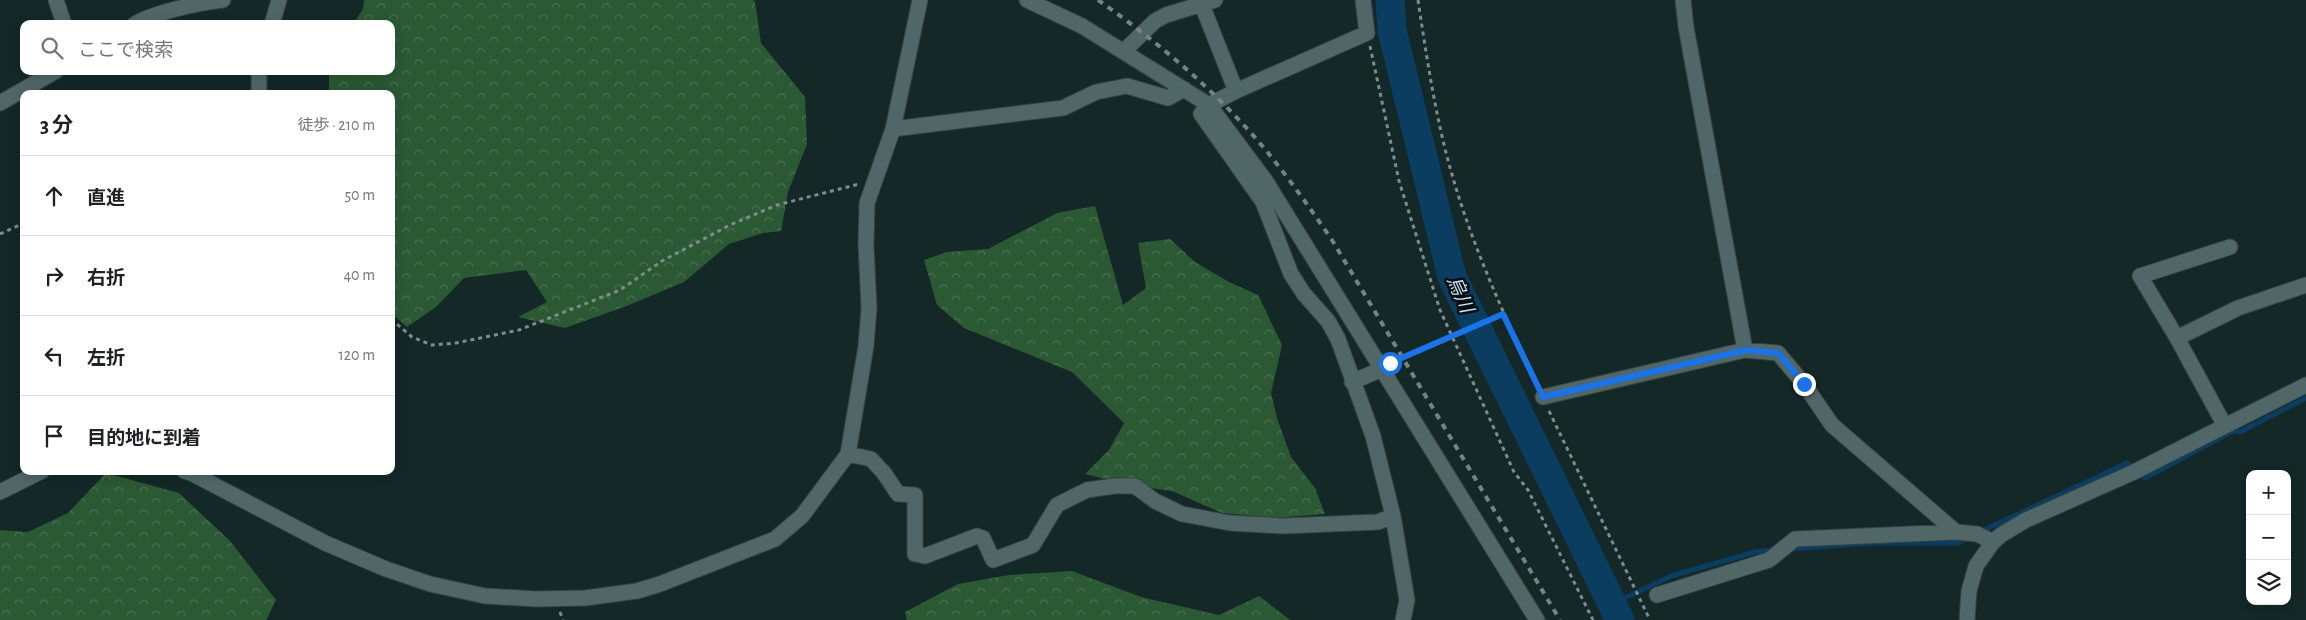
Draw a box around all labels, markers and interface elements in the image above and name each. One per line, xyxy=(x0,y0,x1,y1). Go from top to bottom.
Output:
search box xyxy=(20,20,395,75)
icon: search xyxy=(38,34,66,62)
text: ここで検索 xyxy=(78,41,173,60)
text: 3 分 xyxy=(40,115,73,136)
text: 徒歩 · 210 m xyxy=(297,117,375,133)
icon: ahead xyxy=(40,182,68,210)
text: 50 m xyxy=(344,187,375,203)
text: 直進 xyxy=(87,189,125,208)
icon: right xyxy=(40,262,68,290)
text: 40 m xyxy=(343,267,375,283)
text: 右折 xyxy=(87,269,125,288)
water label: 烏川 xyxy=(1443,273,1479,318)
icon: left xyxy=(40,342,68,370)
text: 120 m xyxy=(338,347,375,363)
text: 左折 xyxy=(87,349,125,368)
route start xyxy=(1379,352,1402,375)
route end xyxy=(1793,373,1816,396)
icon: arrive xyxy=(40,422,68,450)
text: 目的地に到着 xyxy=(87,429,201,448)
map controls xyxy=(2246,470,2291,605)
button: + xyxy=(2246,470,2291,515)
button: − xyxy=(2246,515,2291,560)
button: layers xyxy=(2246,560,2291,605)

